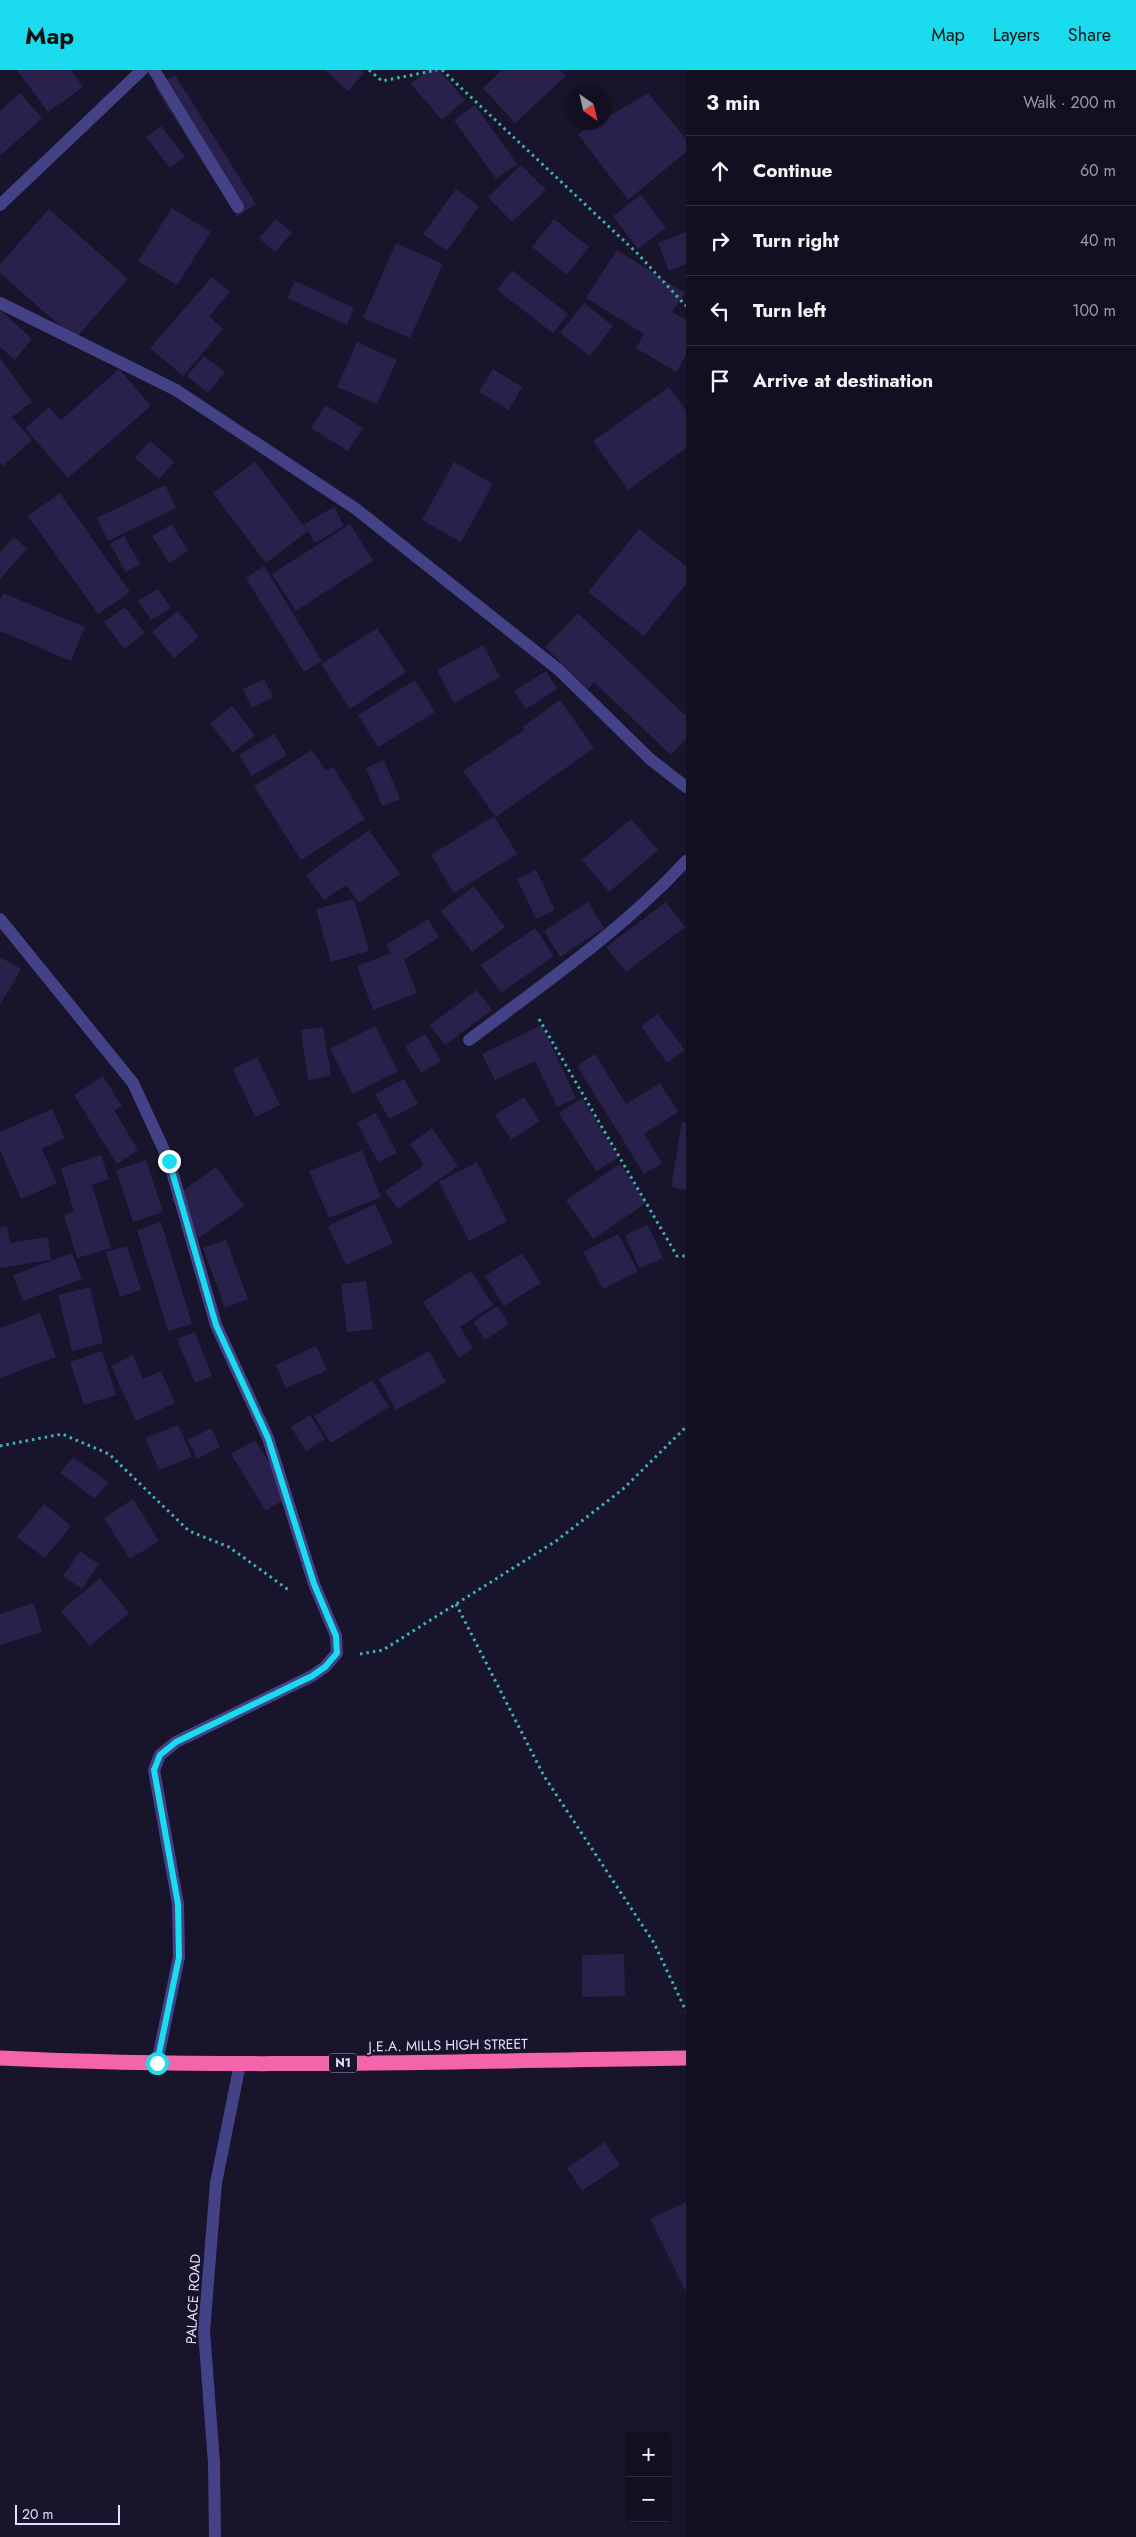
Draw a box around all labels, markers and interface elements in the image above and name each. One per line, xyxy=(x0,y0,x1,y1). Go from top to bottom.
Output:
text: Map xyxy=(25,18,74,53)
text: Map xyxy=(931,22,965,48)
text: Layers xyxy=(993,22,1040,48)
text: Share xyxy=(1068,22,1111,48)
north arrow xyxy=(566,85,611,130)
text: 3 min xyxy=(706,88,760,118)
text: Walk · 200 m xyxy=(1023,91,1116,114)
icon: ahead xyxy=(706,157,734,185)
text: Continue xyxy=(753,157,832,184)
text: 60 m xyxy=(1080,159,1116,182)
icon: right xyxy=(706,227,734,255)
text: Turn right xyxy=(753,227,839,254)
text: 40 m xyxy=(1080,229,1116,252)
icon: left xyxy=(706,297,734,325)
text: Turn left xyxy=(753,297,826,324)
text: 100 m xyxy=(1072,299,1116,322)
icon: arrive xyxy=(706,367,734,395)
text: Arrive at destination xyxy=(753,367,933,394)
route end xyxy=(158,1150,181,1173)
street label: J.E.A. MILLS HIGH STREET xyxy=(366,2034,528,2056)
route start xyxy=(146,2052,169,2075)
road number: N1 xyxy=(329,2054,357,2072)
street label: PALACE ROAD xyxy=(181,2253,205,2345)
map controls xyxy=(626,2432,671,2522)
button: + xyxy=(626,2432,671,2477)
button: − xyxy=(626,2477,671,2522)
scale bar xyxy=(15,2502,120,2525)
text: 20 m xyxy=(22,2504,54,2524)

